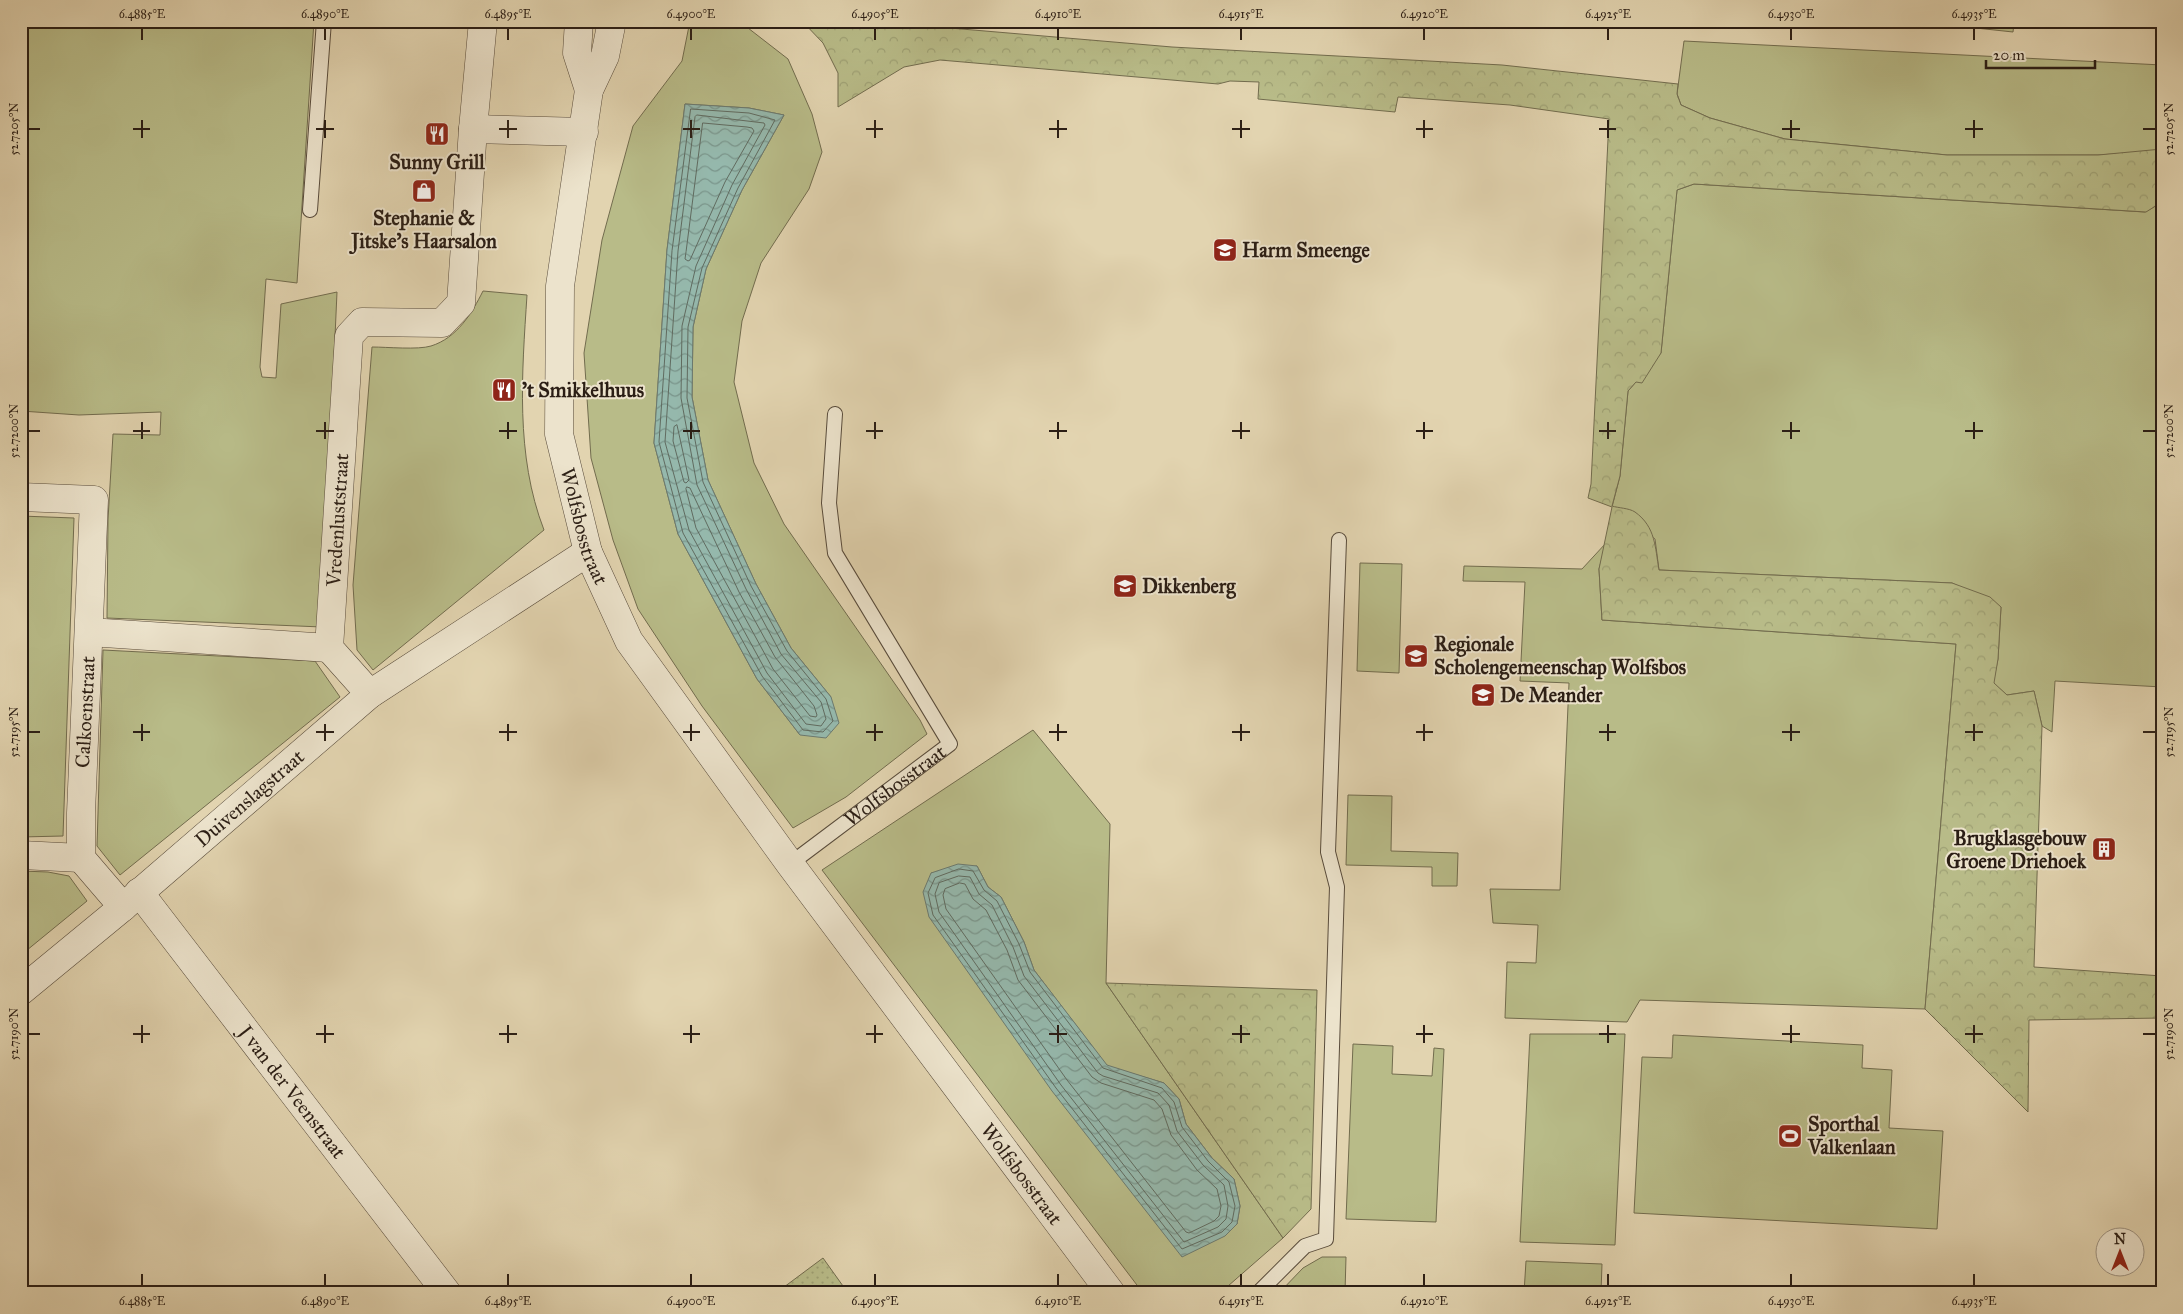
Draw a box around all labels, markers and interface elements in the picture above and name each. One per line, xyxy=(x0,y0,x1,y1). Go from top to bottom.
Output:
text: 6.4885°E xyxy=(119,7,166,21)
text: 6.4890°E xyxy=(301,7,349,21)
text: 6.4895°E xyxy=(485,7,532,21)
text: 6.4900°E xyxy=(667,7,716,21)
text: 6.4905°E xyxy=(851,7,899,21)
text: 6.4910°E xyxy=(1035,7,1082,21)
text: 6.4915°E xyxy=(1219,7,1264,21)
text: 6.4920°E xyxy=(1400,7,1448,21)
text: 6.4925°E xyxy=(1585,7,1632,21)
text: 6.4930°E xyxy=(1768,7,1815,21)
text: 6.4935°E xyxy=(1951,7,1997,21)
scale bar xyxy=(1986,38,2094,70)
text: 20 m xyxy=(1993,46,2025,64)
text: 52.7205°N xyxy=(7,103,21,155)
text: 52.7205°N xyxy=(2162,103,2176,155)
restaurant icon: Sunny Grill xyxy=(424,121,450,147)
place label: Sunny Grill xyxy=(389,150,485,175)
shop icon: Stephanie & Jitske's Haarsalon xyxy=(411,178,437,204)
place label: Stephanie & Jitske's Haarsalon xyxy=(348,206,497,255)
school or university icon: Harm Smeenge xyxy=(1212,237,1238,263)
place label: Harm Smeenge xyxy=(1242,238,1370,263)
restaurant icon: 't Smikkelhuus xyxy=(491,377,517,403)
place label: 't Smikkelhuus xyxy=(522,378,645,402)
text: 52.7200°N xyxy=(7,404,21,458)
text: 52.7200°N xyxy=(2162,404,2176,458)
street label: Vredenluststraat xyxy=(321,452,353,588)
street label: Wolfsbosstraat xyxy=(556,465,613,588)
school or university icon: Dikkenberg xyxy=(1112,573,1138,599)
place label: Dikkenberg xyxy=(1142,574,1236,599)
place label: Regionale Scholengemeenschap Wolfsbos xyxy=(1434,632,1687,680)
school or university icon: Regionale Scholengemeenschap Wolfsbos xyxy=(1403,643,1429,669)
street label: Calkoenstraat xyxy=(70,656,100,768)
school or university icon: De Meander xyxy=(1470,682,1496,708)
place label: De Meander xyxy=(1500,683,1603,707)
text: 52.7195°N xyxy=(7,706,21,758)
text: 52.7195°N xyxy=(2162,706,2176,758)
street label: Wolfsbosstraat xyxy=(839,740,950,831)
street label: Duivenslagstraat xyxy=(190,744,309,852)
place label: Brugklasgebouw Groene Driehoek xyxy=(1946,826,2087,873)
building icon: Brugklasgebouw Groene Driehoek xyxy=(2091,836,2117,862)
text: 52.7190°N xyxy=(7,1008,21,1060)
text: 52.7190°N xyxy=(2162,1008,2176,1060)
street label: J van der Veenstraat xyxy=(232,1019,351,1163)
place label: Sporthal Valkenlaan xyxy=(1807,1112,1896,1159)
street label: Wolfsbosstraat xyxy=(976,1118,1068,1229)
sports icon: Sporthal Valkenlaan xyxy=(1777,1123,1803,1149)
north arrow xyxy=(2096,1226,2146,1276)
text: N xyxy=(2114,1231,2126,1248)
text: 6.4885°E xyxy=(119,1294,166,1308)
text: 6.4890°E xyxy=(301,1294,349,1308)
text: 6.4895°E xyxy=(485,1294,532,1308)
text: 6.4900°E xyxy=(667,1294,716,1308)
text: 6.4905°E xyxy=(851,1294,899,1308)
text: 6.4910°E xyxy=(1035,1294,1082,1308)
text: 6.4915°E xyxy=(1219,1294,1264,1308)
text: 6.4920°E xyxy=(1400,1294,1448,1308)
text: 6.4925°E xyxy=(1585,1294,1632,1308)
text: 6.4930°E xyxy=(1768,1294,1815,1308)
text: 6.4935°E xyxy=(1951,1294,1997,1308)

